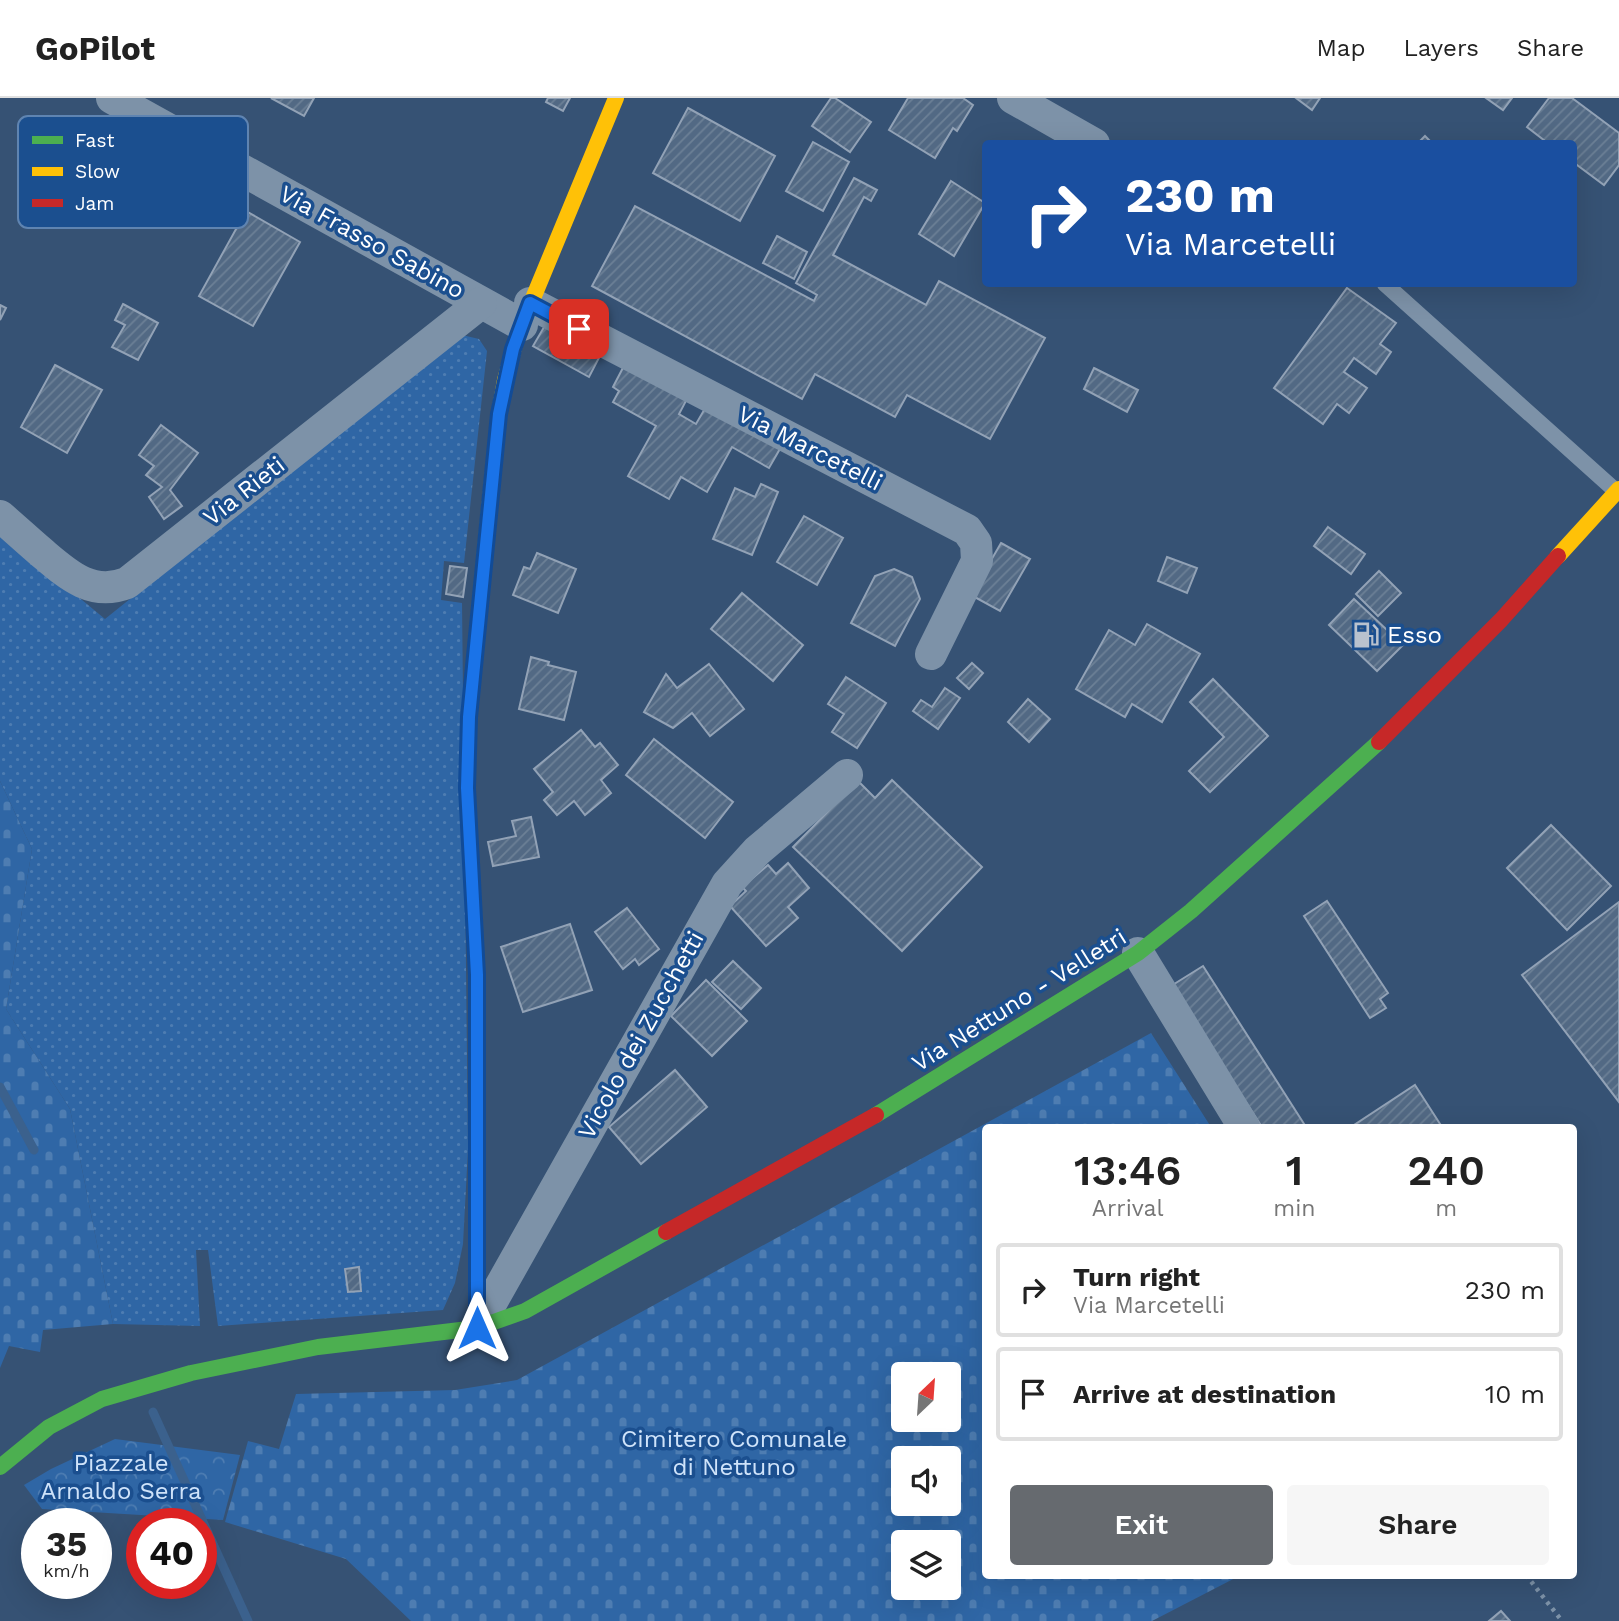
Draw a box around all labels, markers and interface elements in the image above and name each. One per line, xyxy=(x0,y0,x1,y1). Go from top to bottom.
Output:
text: GoPilot xyxy=(35,29,155,68)
text: Map xyxy=(1317,34,1365,62)
text: Layers xyxy=(1403,34,1479,62)
text: Share xyxy=(1517,34,1584,62)
legend xyxy=(18,116,248,228)
text: Fast xyxy=(75,129,114,152)
text: Slow xyxy=(75,160,120,183)
text: 230 m xyxy=(1125,166,1275,224)
icon: right xyxy=(1010,168,1101,259)
street label: Via Frasso Sabino xyxy=(275,180,469,304)
text: Jam xyxy=(75,192,114,215)
text: Via Marcetelli xyxy=(1125,225,1336,263)
pin xyxy=(549,299,609,359)
icon: arrive xyxy=(560,310,598,348)
street label: Via Marcetelli xyxy=(733,400,887,496)
street label: Via Rieti xyxy=(198,451,290,531)
fuel station icon: Esso xyxy=(1351,620,1381,650)
place label: Esso xyxy=(1387,621,1442,649)
street label: Via Nettuno - Velletri xyxy=(907,923,1131,1077)
street label: Vicolo dei Zucchetti xyxy=(572,926,710,1144)
text: 13:46 xyxy=(1074,1146,1181,1195)
text: 1 xyxy=(1286,1146,1303,1195)
text: 240 xyxy=(1408,1146,1485,1195)
text: Arrival xyxy=(1092,1195,1164,1222)
text: min xyxy=(1273,1195,1316,1222)
text: m xyxy=(1435,1195,1457,1222)
text: Turn right xyxy=(1073,1262,1200,1292)
icon: right xyxy=(1014,1271,1052,1309)
text: 230 m xyxy=(1465,1275,1545,1305)
position arrow xyxy=(440,1291,514,1365)
text: Via Marcetelli xyxy=(1073,1292,1225,1319)
north arrow xyxy=(891,1362,961,1432)
map controls xyxy=(891,1362,961,1600)
icon: arrive xyxy=(1014,1375,1052,1413)
text: Arrive at destination xyxy=(1073,1379,1336,1409)
text: 10 m xyxy=(1485,1379,1545,1409)
park label: Cimitero Comunale di Nettuno xyxy=(621,1425,847,1481)
button: sound xyxy=(891,1446,961,1516)
park label: Piazzale Arnaldo Serra xyxy=(40,1449,202,1505)
button: Exit xyxy=(1010,1485,1273,1565)
button: Share xyxy=(1287,1485,1549,1565)
speed limit sign: 40 xyxy=(126,1508,217,1599)
text: 35 xyxy=(46,1523,87,1565)
button: layers xyxy=(891,1530,961,1600)
text: km/h xyxy=(43,1560,90,1581)

